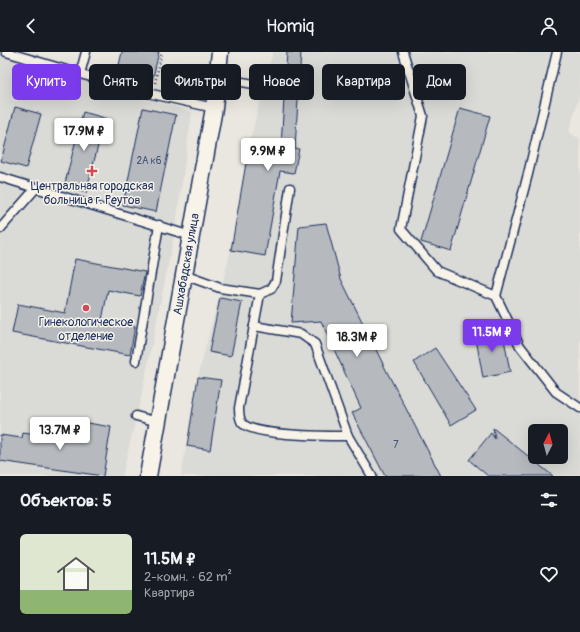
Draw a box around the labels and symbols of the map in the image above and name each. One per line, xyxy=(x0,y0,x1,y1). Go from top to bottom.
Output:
pin: 17.9M ₽ xyxy=(47,118,121,152)
pin: 9.9M ₽ xyxy=(235,138,301,172)
house number: 2А к6 xyxy=(136,155,162,167)
marker: Центральная городская больница г. Реутов xyxy=(86,165,98,177)
place label: Центральная городская больница г. Реутов xyxy=(31,179,154,208)
street label: Ашхабадская улица xyxy=(170,212,203,316)
marker: Гинекологическое отделение xyxy=(81,303,91,313)
place label: Гинекологическое отделение xyxy=(39,315,133,344)
pin: 11.5M ₽ xyxy=(455,319,529,353)
pin: 18.3M ₽ xyxy=(320,324,394,358)
pin: 13.7M ₽ xyxy=(23,417,97,451)
north arrow xyxy=(528,424,568,464)
house number: 7 xyxy=(393,439,399,451)

